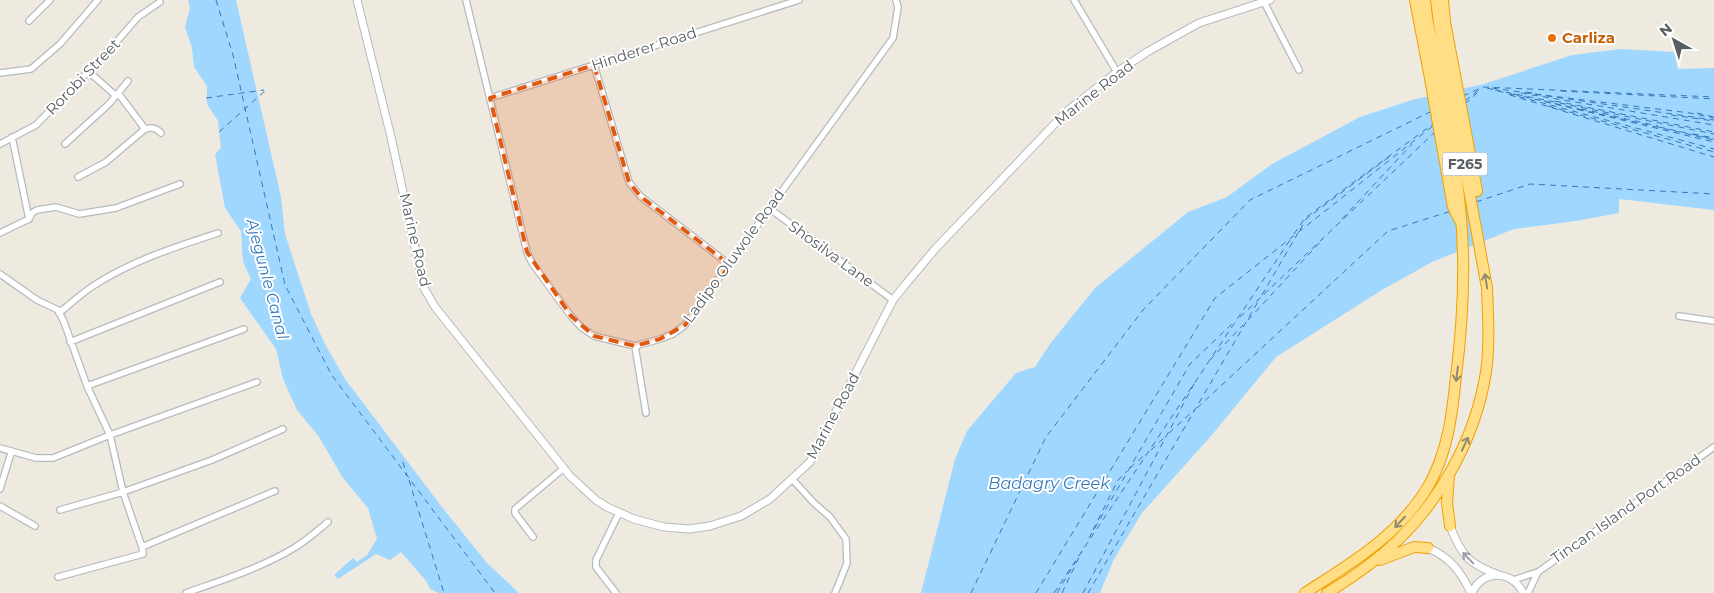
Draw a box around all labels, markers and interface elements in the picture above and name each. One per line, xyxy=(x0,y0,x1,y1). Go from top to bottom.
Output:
north arrow xyxy=(1649,15,1699,65)
text: N xyxy=(1656,19,1676,40)
street label: Hinderer Road xyxy=(589,23,699,75)
place label: Carliza xyxy=(1562,28,1615,47)
marker: Carliza xyxy=(1546,32,1558,44)
street label: Rorobi Street xyxy=(41,34,124,119)
street label: Marine Road xyxy=(1050,56,1137,129)
road number: F265 xyxy=(1442,152,1488,175)
street label: Ladipo Oluwole Road xyxy=(679,185,789,326)
street label: Marine Road xyxy=(395,191,435,289)
water label: Ajegunle Canal xyxy=(242,216,293,342)
street label: Shosilva Lane xyxy=(785,216,878,291)
one-way arrow xyxy=(1481,273,1491,289)
one-way arrow xyxy=(1452,365,1462,381)
street label: Marine Road xyxy=(802,369,863,462)
one-way arrow xyxy=(1460,437,1470,452)
street label: Tincan Island Port Road xyxy=(1547,450,1704,568)
water label: Badagry Creek xyxy=(988,474,1111,493)
one-way arrow xyxy=(1394,515,1406,528)
one-way arrow xyxy=(1462,551,1474,564)

